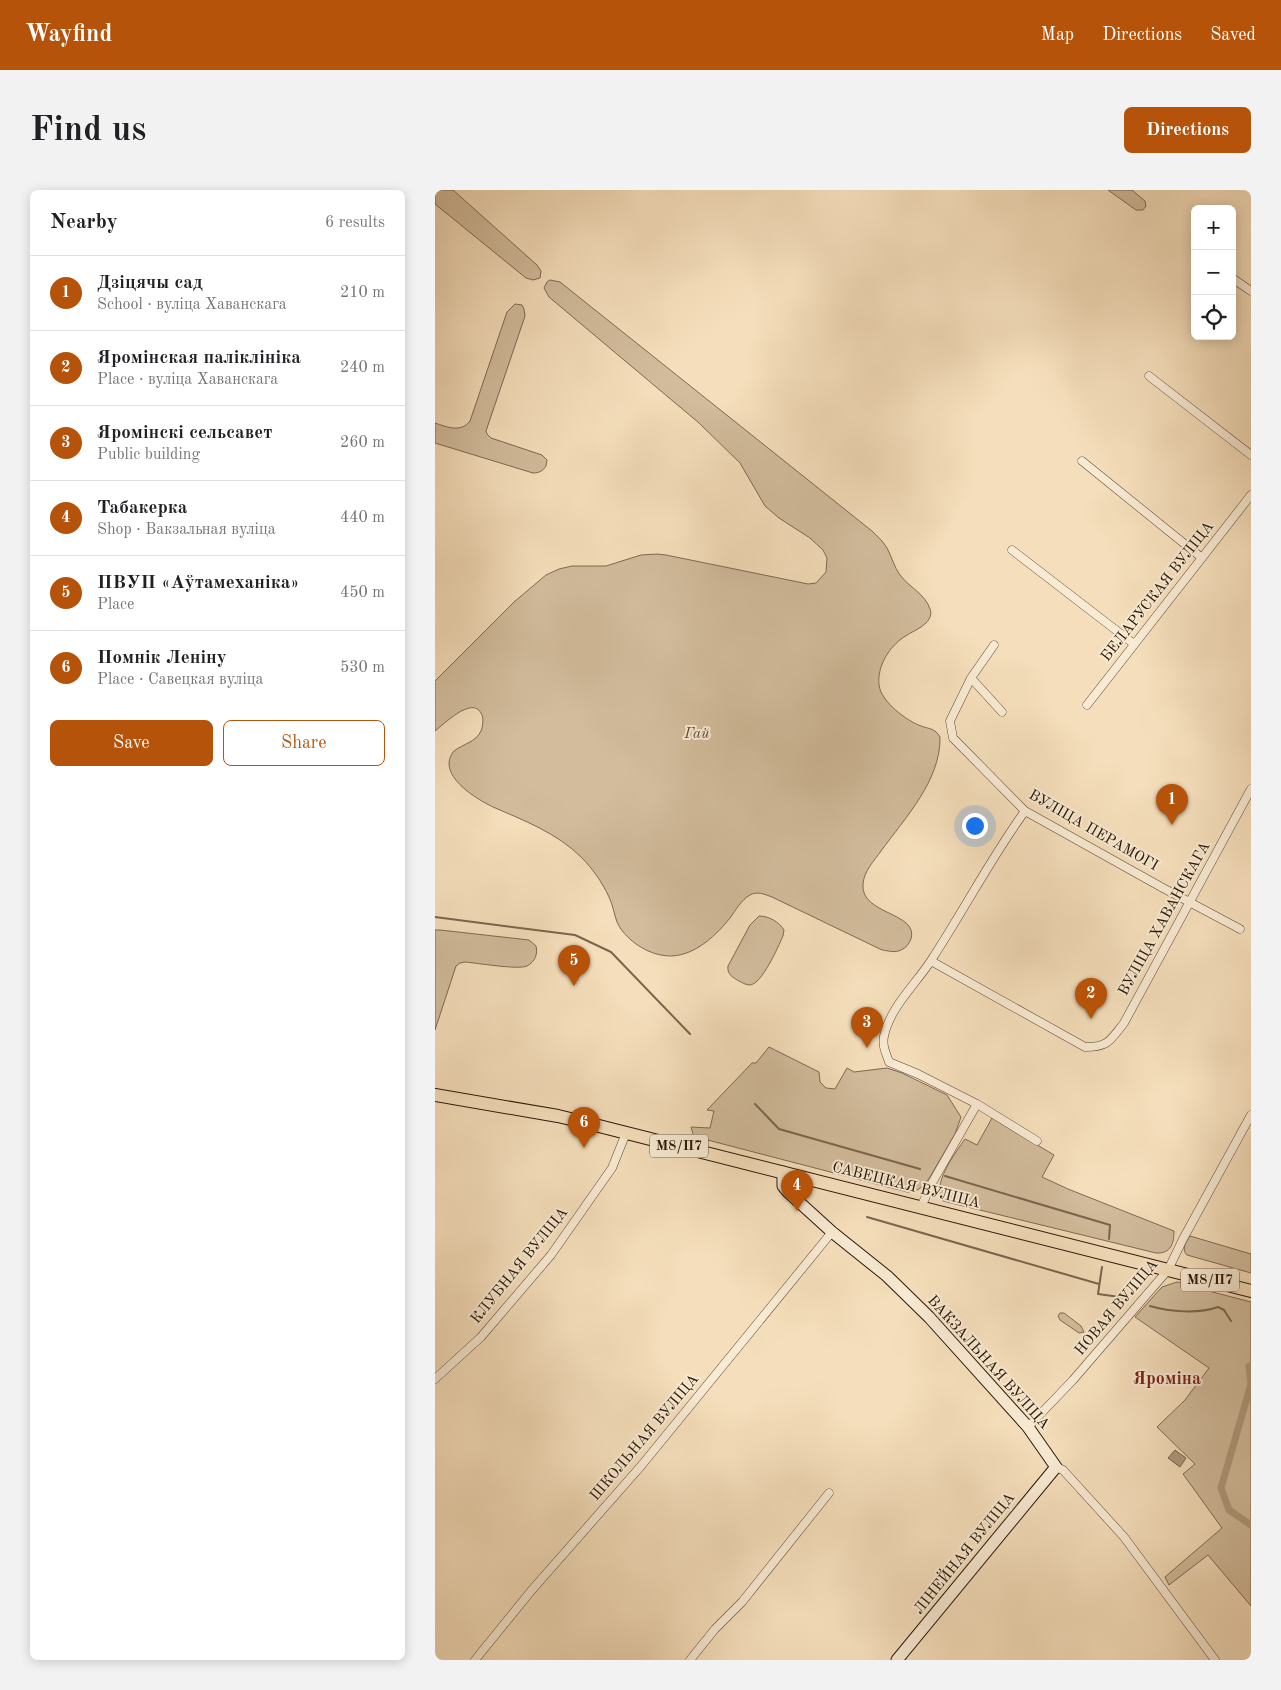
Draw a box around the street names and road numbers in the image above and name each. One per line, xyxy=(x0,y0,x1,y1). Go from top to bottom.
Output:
street label: БЕЛАРУСКАЯ ВУЛІЦА xyxy=(1099,519,1217,665)
street label: ВУЛІЦА ПЕРАМОГІ xyxy=(1026,788,1160,874)
street label: ВУЛІЦА ХАВАНСКАГА xyxy=(1116,839,1214,998)
road number: М8/П7 xyxy=(650,1134,708,1158)
street label: САВЕЦКАЯ ВУЛІЦА xyxy=(830,1160,982,1212)
street label: КЛУБНАЯ ВУЛІЦА xyxy=(469,1205,572,1327)
street label: НОВАЯ ВУЛІЦА xyxy=(1073,1257,1162,1359)
road number: М8/П7 xyxy=(1181,1268,1239,1292)
street label: ВАКЗАЛЬНАЯ ВУЛІЦА xyxy=(924,1293,1052,1433)
street label: ШКОЛЬНАЯ ВУЛІЦА xyxy=(588,1372,702,1504)
street label: ЛІНЕЙНАЯ ВУЛІЦА xyxy=(908,1488,1019,1617)

